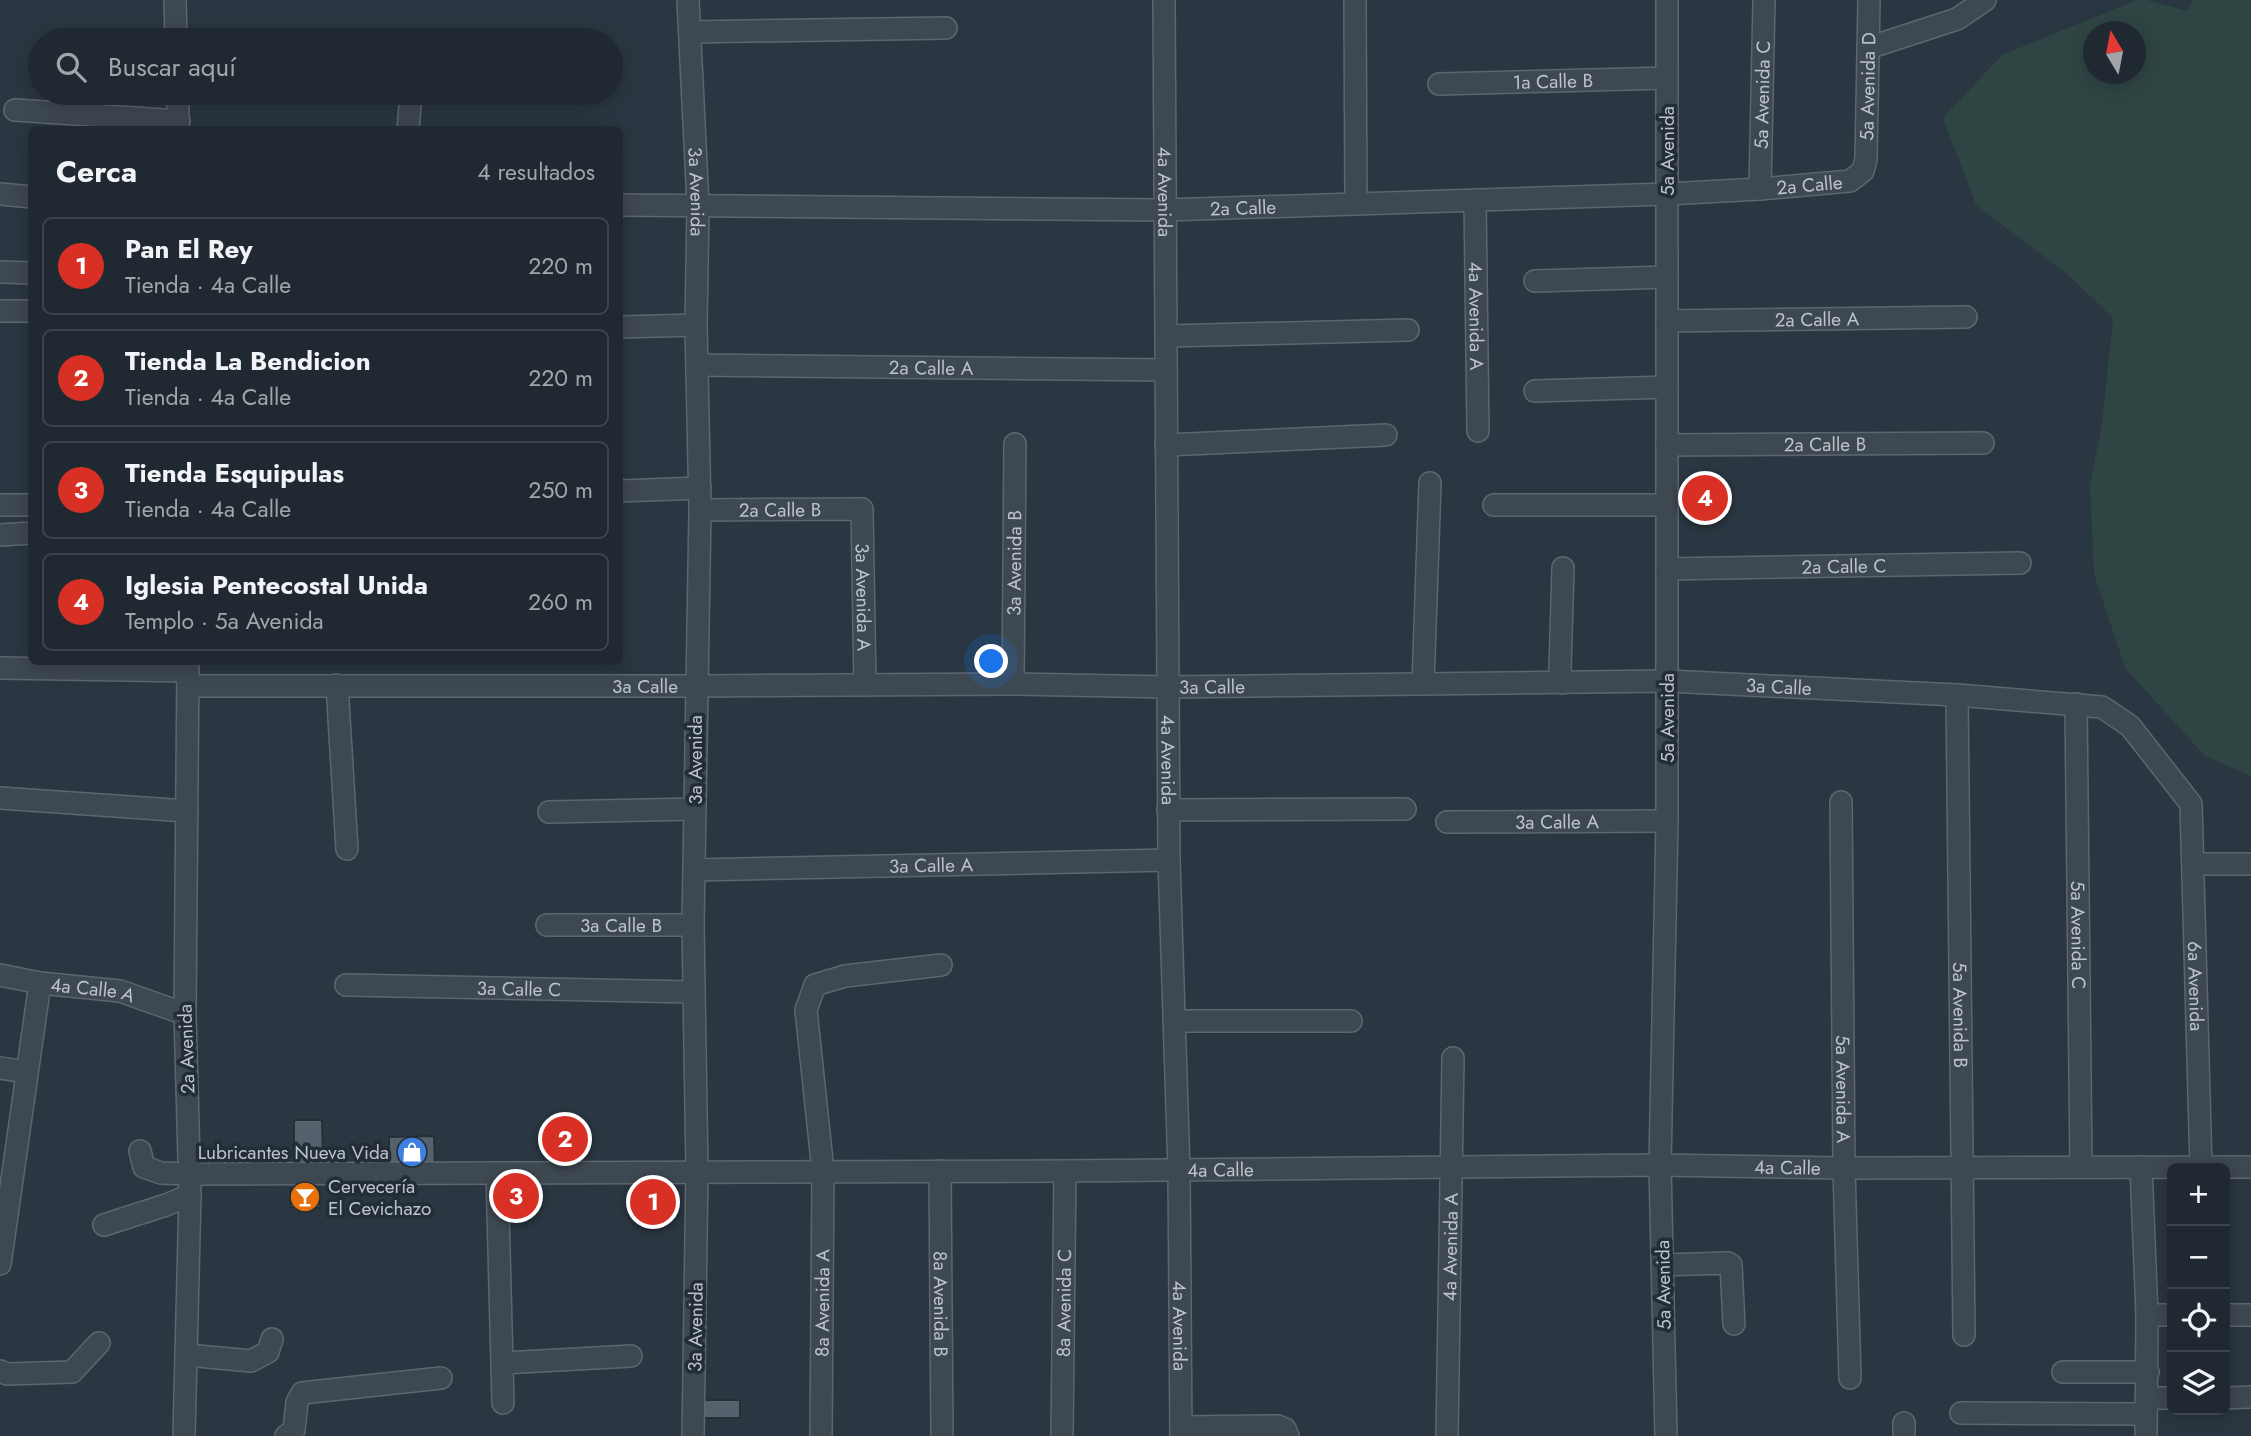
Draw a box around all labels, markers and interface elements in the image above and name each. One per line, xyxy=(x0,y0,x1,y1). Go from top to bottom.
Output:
north arrow xyxy=(2083,21,2146,84)
search box xyxy=(28,28,623,105)
street label: 5a Avenida D xyxy=(1853,32,1882,141)
street label: 5a Avenida C xyxy=(1748,40,1777,150)
icon: search xyxy=(52,48,90,86)
text: Buscar aquí xyxy=(108,48,236,86)
street label: 1a Calle B xyxy=(1512,67,1594,96)
street label: 5a Avenida xyxy=(1654,106,1681,196)
street label: 3a Avenida xyxy=(681,146,711,237)
street label: 4a Avenida xyxy=(1151,147,1178,237)
text: Cerca xyxy=(56,150,137,193)
text: 4 resultados xyxy=(477,155,595,189)
street label: 2a Calle xyxy=(1775,169,1844,201)
street label: 2a Calle xyxy=(1209,193,1277,223)
text: Pan El Rey xyxy=(125,230,253,268)
text: 1 xyxy=(75,249,87,283)
text: 220 m xyxy=(528,249,593,283)
street label: 4a Avenida A xyxy=(1462,262,1490,371)
text: Tienda · 4a Calle xyxy=(125,268,291,302)
street label: 2a Calle A xyxy=(1775,305,1860,334)
text: Tienda La Bendicion xyxy=(125,342,371,380)
street label: 2a Calle A xyxy=(889,354,974,382)
text: 2 xyxy=(73,361,89,395)
text: 220 m xyxy=(528,361,593,395)
text: Tienda · 4a Calle xyxy=(125,380,291,414)
street label: 2a Calle B xyxy=(1784,431,1866,458)
text: Tienda Esquipulas xyxy=(125,454,344,492)
pin: 4 xyxy=(1682,472,1728,524)
text: 3 xyxy=(74,473,88,507)
text: 250 m xyxy=(528,473,593,507)
text: Tienda · 4a Calle xyxy=(125,492,291,526)
street label: 2a Calle B xyxy=(739,496,821,524)
street label: 3a Avenida B xyxy=(1001,510,1028,616)
street label: 3a Avenida A xyxy=(849,543,877,652)
street label: 2a Calle C xyxy=(1801,552,1887,581)
text: Iglesia Pentecostal Unida xyxy=(125,566,428,604)
text: 4 xyxy=(73,585,89,619)
text: 260 m xyxy=(528,585,593,619)
text: Templo · 5a Avenida xyxy=(125,604,324,638)
your location xyxy=(974,644,1008,678)
street label: 3a Calle xyxy=(1745,672,1813,702)
street label: 3a Calle xyxy=(612,673,678,700)
street label: 3a Calle xyxy=(1179,673,1245,701)
street label: 5a Avenida xyxy=(1654,673,1681,763)
street label: 3a Avenida xyxy=(682,715,709,805)
street label: 4a Avenida xyxy=(1154,715,1182,805)
street label: 3a Calle A xyxy=(1515,808,1600,836)
street label: 3a Calle A xyxy=(889,851,974,880)
street label: 5a Avenida C xyxy=(2064,881,2092,989)
street label: 3a Calle B xyxy=(580,912,662,939)
street label: 6a Avenida xyxy=(2181,941,2210,1032)
street label: 5a Avenida B xyxy=(1946,962,1974,1068)
street label: 4a Calle A xyxy=(49,971,139,1009)
street label: 3a Calle C xyxy=(476,975,562,1003)
street label: 2a Avenida xyxy=(171,1004,202,1094)
street label: 5a Avenida A xyxy=(1829,1035,1857,1144)
pin: 2 xyxy=(542,1113,588,1165)
shop icon: Lubricantes Nueva Vida xyxy=(395,1135,429,1169)
place label: Lubricantes Nueva Vida xyxy=(198,1139,389,1166)
street label: 4a Calle xyxy=(1754,1154,1821,1182)
street label: 4a Calle xyxy=(1187,1156,1254,1184)
map controls xyxy=(2167,1163,2230,1415)
button: + xyxy=(2167,1163,2230,1226)
pin: 3 xyxy=(493,1170,539,1222)
place label: Cervecería El Cevichazo xyxy=(328,1173,431,1222)
pin: 1 xyxy=(630,1176,676,1228)
bar icon: Cervecería El Cevichazo xyxy=(288,1180,322,1214)
street label: 4a Avenida A xyxy=(1436,1192,1465,1302)
button: − xyxy=(2167,1226,2230,1289)
street label: 5a Avenida xyxy=(1649,1240,1678,1330)
street label: 8a Avenida A xyxy=(809,1249,836,1357)
street label: 8a Avenida C xyxy=(1050,1249,1078,1357)
street label: 8a Avenida B xyxy=(927,1251,954,1357)
street label: 4a Avenida xyxy=(1166,1281,1194,1371)
street label: 3a Avenida xyxy=(681,1282,710,1372)
button: locate xyxy=(2167,1289,2230,1352)
button: layers xyxy=(2167,1352,2230,1415)

